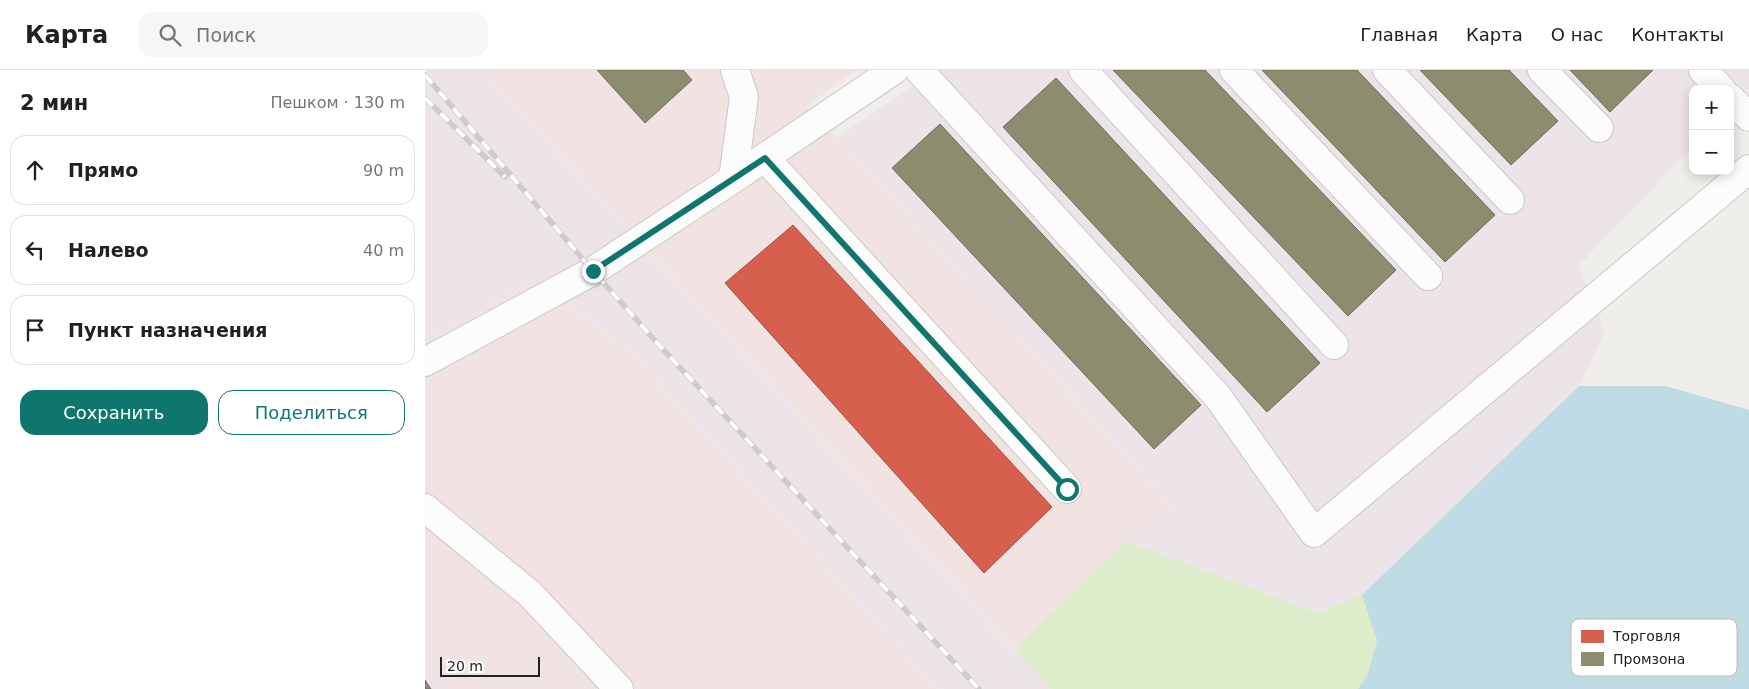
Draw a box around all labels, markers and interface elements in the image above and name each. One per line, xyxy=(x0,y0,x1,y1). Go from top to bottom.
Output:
search box xyxy=(138,12,488,57)
text: Карта xyxy=(25,21,108,49)
icon: search xyxy=(156,21,184,49)
text: Поиск xyxy=(196,24,256,46)
text: Главная xyxy=(1360,24,1438,45)
text: Карта xyxy=(1466,24,1523,45)
text: О нас xyxy=(1551,24,1603,45)
text: Контакты xyxy=(1631,24,1724,45)
map controls xyxy=(1689,85,1734,175)
button: + xyxy=(1689,85,1734,130)
text: 2 мин xyxy=(20,91,88,115)
text: Пешком · 130 m xyxy=(270,93,405,112)
button: − xyxy=(1689,130,1734,175)
icon: ahead xyxy=(21,156,49,184)
text: Прямо xyxy=(68,159,138,181)
text: 90 m xyxy=(363,161,404,180)
icon: left xyxy=(21,236,49,264)
text: Налево xyxy=(68,239,149,261)
text: 40 m xyxy=(363,241,404,260)
route end xyxy=(582,260,605,283)
icon: arrive xyxy=(21,316,49,344)
text: Пункт назначения xyxy=(68,319,267,341)
button: Сохранить xyxy=(20,390,208,435)
button: Поделиться xyxy=(218,390,405,435)
route start xyxy=(1056,478,1079,501)
legend xyxy=(1571,619,1737,676)
text: Торговля xyxy=(1612,628,1681,644)
text: Промзона xyxy=(1613,651,1685,667)
scale bar xyxy=(440,654,540,677)
text: 20 m xyxy=(447,658,483,674)

